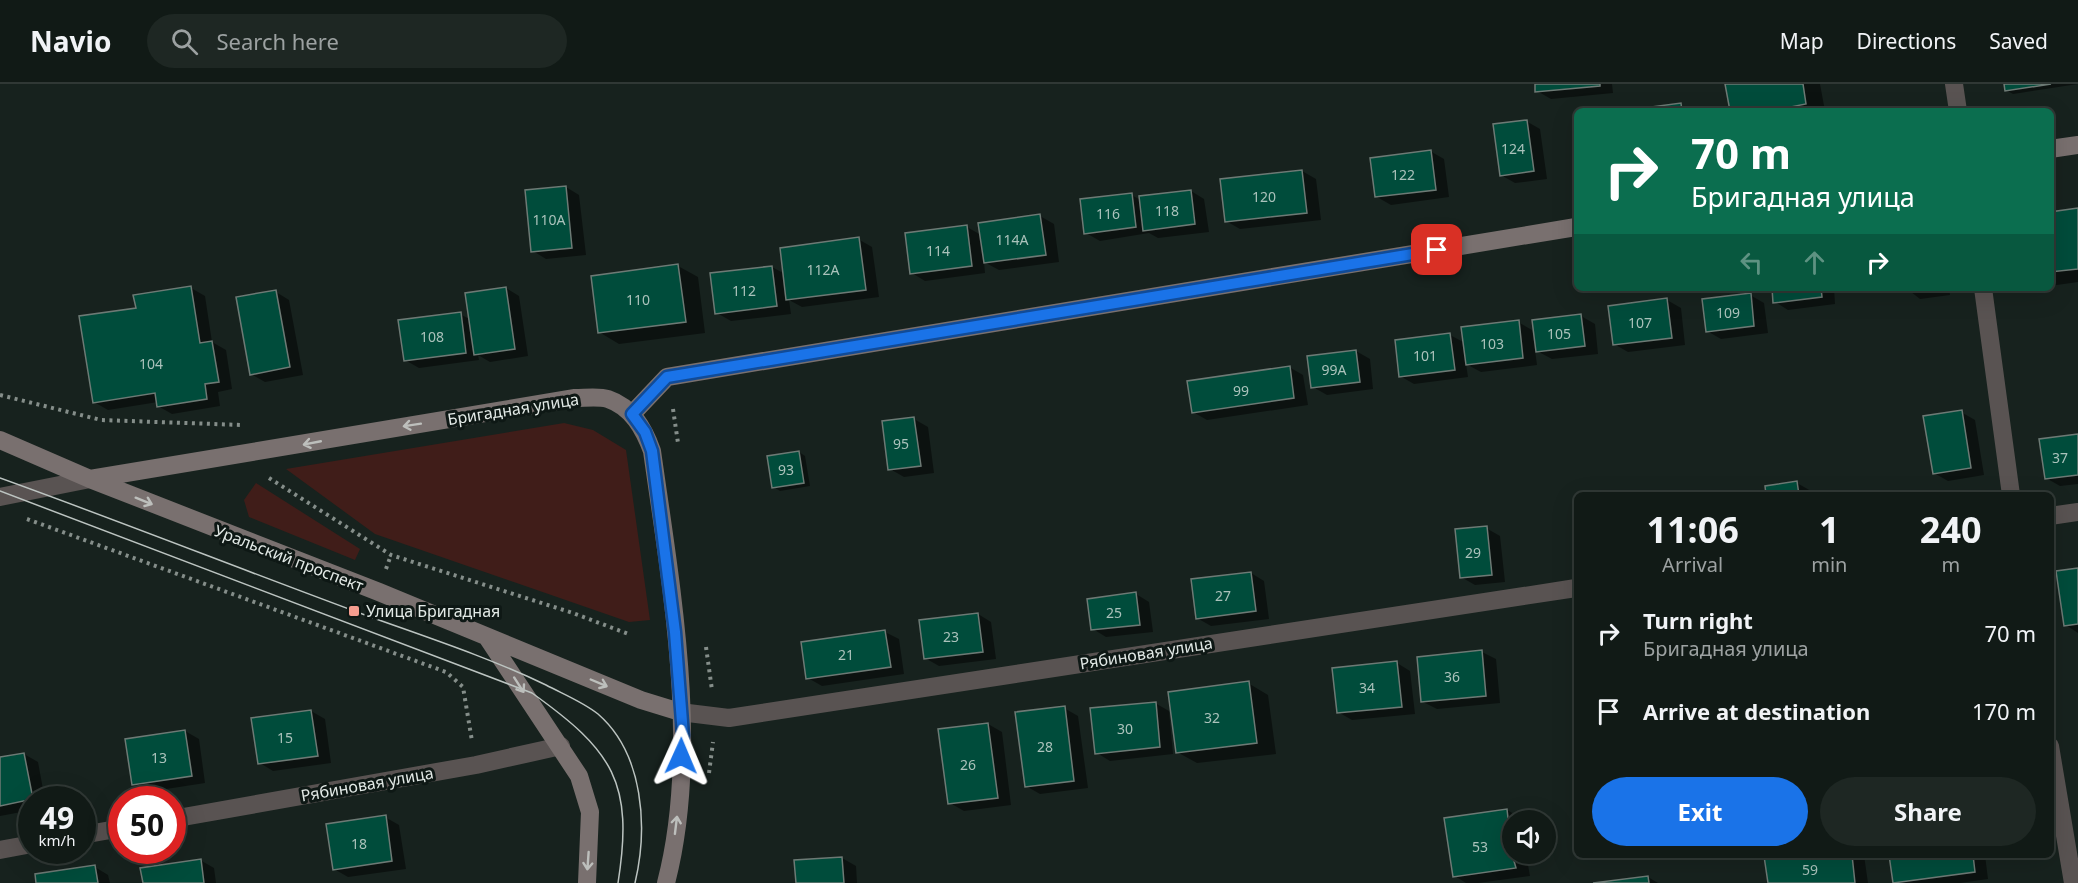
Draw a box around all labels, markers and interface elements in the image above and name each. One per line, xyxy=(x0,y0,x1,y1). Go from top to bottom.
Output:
search box xyxy=(147,14,567,68)
text: Navio xyxy=(30,22,111,60)
icon: search xyxy=(168,25,201,58)
text: Search here xyxy=(216,26,339,56)
text: Map xyxy=(1780,27,1824,55)
text: Directions xyxy=(1857,27,1956,55)
text: Saved xyxy=(1989,27,2048,55)
text: 70 m xyxy=(1691,124,1791,181)
icon: right xyxy=(1592,132,1670,210)
house number: 124 xyxy=(1501,139,1525,158)
house number: 122 xyxy=(1391,165,1415,184)
text: Бригадная улица xyxy=(1691,178,1915,215)
house number: 120 xyxy=(1252,187,1276,206)
house number: 118 xyxy=(1155,201,1179,220)
house number: 116 xyxy=(1096,204,1120,223)
house number: 110А xyxy=(533,210,566,229)
pin xyxy=(1411,224,1462,275)
house number: 114А xyxy=(996,230,1029,249)
icon: arrive xyxy=(1420,233,1453,266)
house number: 114 xyxy=(926,241,950,260)
icon: left xyxy=(1735,246,1768,279)
icon: ahead xyxy=(1798,246,1831,279)
icon: right xyxy=(1861,246,1894,279)
house number: 112А xyxy=(807,260,840,279)
house number: 112 xyxy=(732,281,756,300)
house number: 110 xyxy=(626,290,650,309)
house number: 109 xyxy=(1716,303,1740,322)
house number: 107 xyxy=(1628,313,1652,332)
house number: 105 xyxy=(1547,324,1571,343)
house number: 108 xyxy=(420,327,444,346)
house number: 103 xyxy=(1480,334,1504,353)
house number: 101 xyxy=(1413,346,1437,365)
house number: 104 xyxy=(139,354,163,373)
house number: 99А xyxy=(1322,360,1347,379)
house number: 99 xyxy=(1233,381,1249,400)
street label: Бригадная улица xyxy=(446,388,580,430)
one-way arrow xyxy=(403,419,423,430)
house number: 95 xyxy=(893,434,909,453)
one-way arrow xyxy=(303,438,322,449)
house number: 37 xyxy=(2052,448,2068,467)
house number: 93 xyxy=(778,460,794,479)
one-way arrow xyxy=(134,496,153,507)
text: 11:06 xyxy=(1646,505,1739,554)
text: 1 xyxy=(1819,505,1840,554)
text: 240 xyxy=(1920,505,1982,554)
street label: Уральский проспект xyxy=(211,519,367,597)
house number: 29 xyxy=(1465,543,1481,562)
text: Arrival xyxy=(1662,551,1723,578)
text: min xyxy=(1811,551,1847,578)
text: m xyxy=(1941,551,1960,578)
house number: 27 xyxy=(1215,586,1231,605)
place label: Улица Бригадная xyxy=(366,600,500,622)
house number: 25 xyxy=(1106,603,1122,622)
marker: Улица Бригадная xyxy=(347,604,361,618)
text: Turn right xyxy=(1643,605,1753,635)
icon: right xyxy=(1592,617,1625,650)
text: 70 m xyxy=(1985,618,2036,648)
house number: 23 xyxy=(943,627,959,646)
street label: Рябиновая улица xyxy=(1078,632,1214,674)
text: Бригадная улица xyxy=(1643,635,1809,662)
house number: 21 xyxy=(838,645,854,664)
house number: 36 xyxy=(1444,667,1460,686)
one-way arrow xyxy=(513,677,526,694)
one-way arrow xyxy=(590,678,608,689)
house number: 34 xyxy=(1359,678,1375,697)
icon: arrive xyxy=(1592,695,1625,728)
text: Arrive at destination xyxy=(1643,696,1870,726)
text: 170 m xyxy=(1972,696,2036,726)
house number: 32 xyxy=(1204,708,1220,727)
house number: 30 xyxy=(1117,719,1133,738)
position arrow xyxy=(649,724,713,788)
house number: 15 xyxy=(277,728,293,747)
house number: 28 xyxy=(1037,737,1053,756)
house number: 13 xyxy=(151,748,167,767)
house number: 26 xyxy=(960,755,976,774)
street label: Рябиновая улица xyxy=(299,762,435,806)
button: Exit xyxy=(1592,777,1808,846)
button: Share xyxy=(1820,777,2036,846)
speed limit sign: 50 xyxy=(108,786,186,864)
text: 49 xyxy=(40,797,74,838)
map controls xyxy=(1502,810,1556,864)
button: sound xyxy=(1502,810,1556,864)
one-way arrow xyxy=(670,816,681,836)
text: km/h xyxy=(39,830,75,850)
house number: 18 xyxy=(351,834,367,853)
house number: 53 xyxy=(1472,837,1488,856)
one-way arrow xyxy=(583,850,594,870)
house number: 59 xyxy=(1802,860,1818,879)

